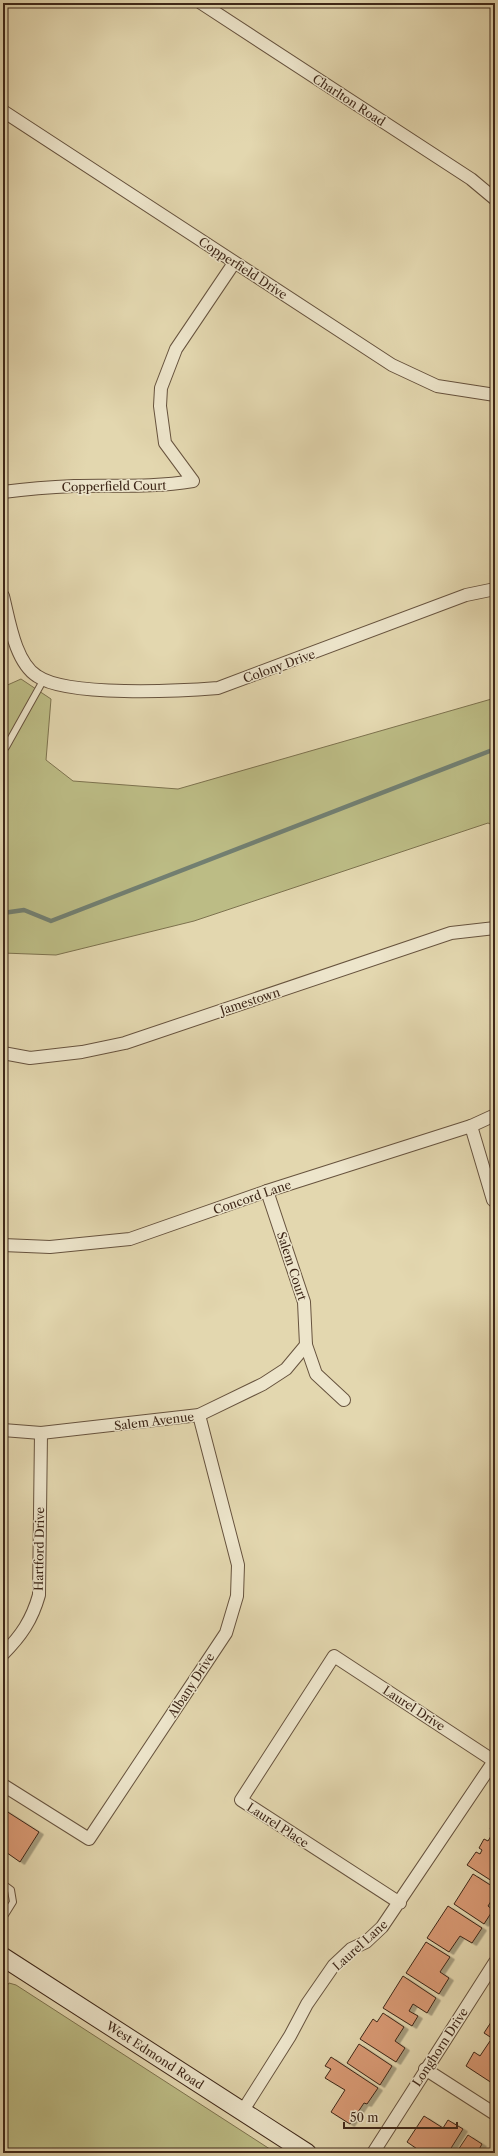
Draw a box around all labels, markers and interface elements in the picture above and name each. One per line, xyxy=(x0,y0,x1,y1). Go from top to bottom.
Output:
street label: Charlton Road xyxy=(310,71,389,129)
street label: Copperfield Drive xyxy=(196,234,290,302)
street label: Copperfield Court xyxy=(61,478,167,494)
street label: Colony Drive xyxy=(241,646,317,686)
street label: Jamestown xyxy=(216,984,282,1018)
street label: Concord Lane xyxy=(211,1177,293,1217)
street label: Salem Court xyxy=(274,1230,310,1303)
street label: Salem Avenue xyxy=(113,1409,195,1433)
street label: Hartford Drive xyxy=(31,1507,47,1591)
street label: Albany Drive xyxy=(164,1650,218,1721)
street label: Laurel Drive xyxy=(380,1682,448,1734)
street label: Laurel Place xyxy=(244,1799,312,1851)
street label: Laurel Lane xyxy=(330,1916,391,1973)
street label: Longhorn Drive xyxy=(409,2005,471,2089)
street label: West Edmond Road xyxy=(103,2017,207,2093)
scale bar xyxy=(344,2104,457,2130)
text: 50 m xyxy=(350,2110,379,2125)

